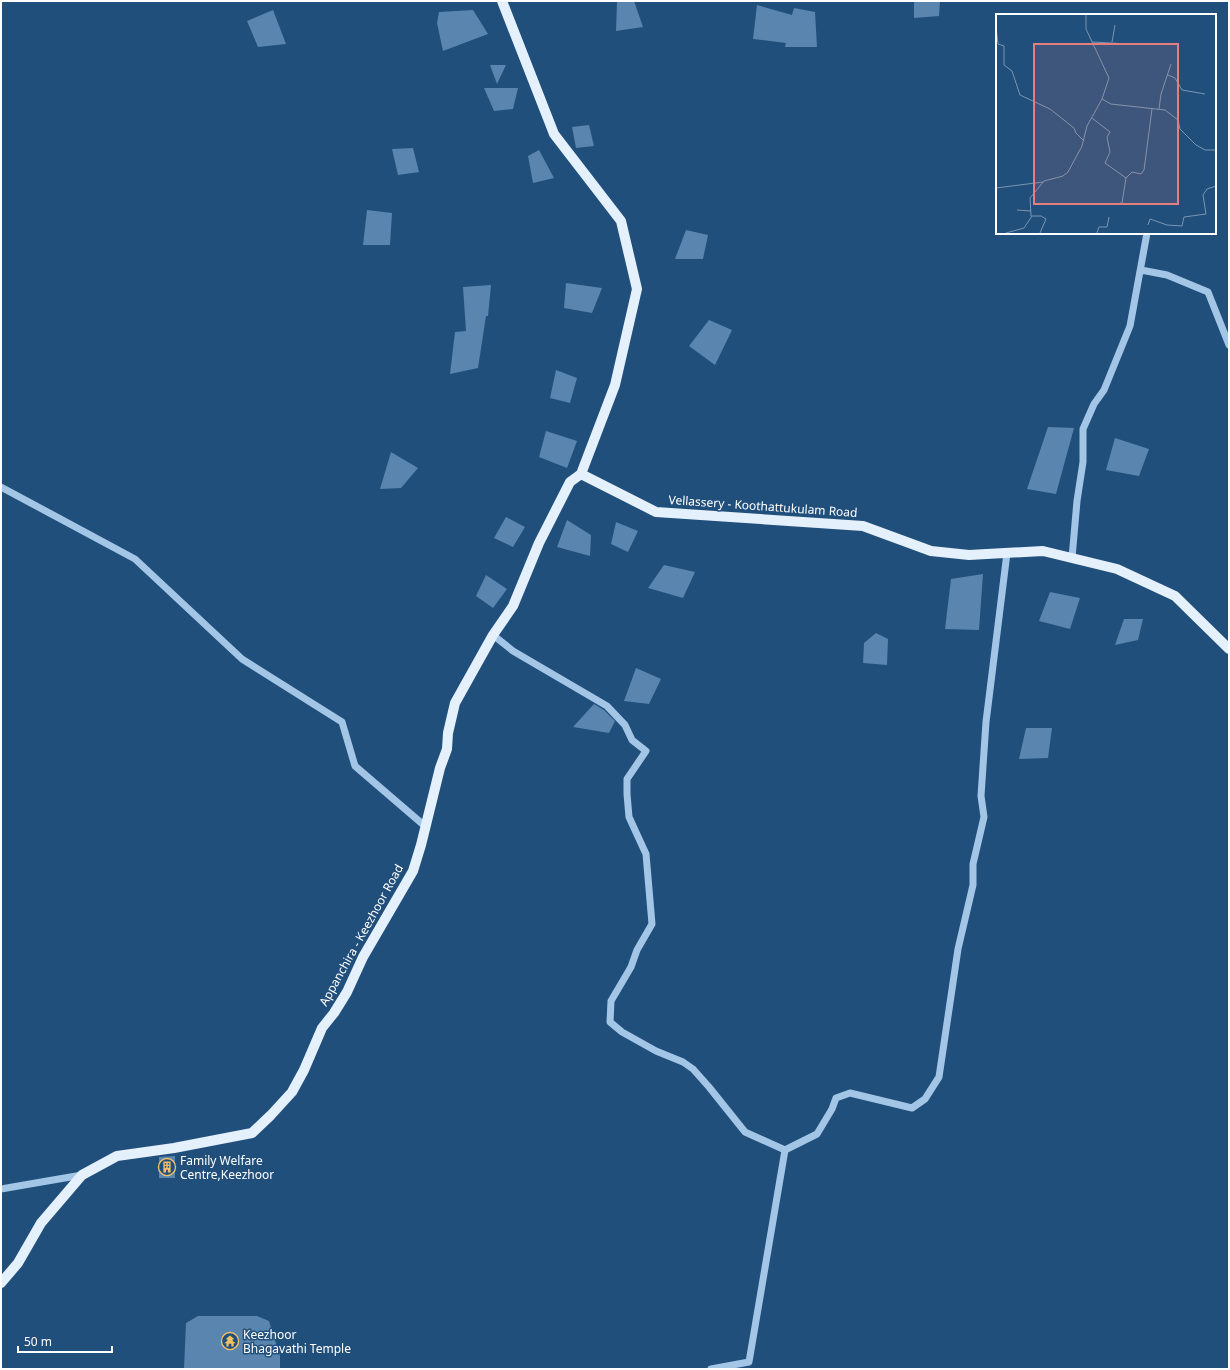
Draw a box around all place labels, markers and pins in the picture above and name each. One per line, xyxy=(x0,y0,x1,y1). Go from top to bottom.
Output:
place label: Family Welfare Centre,Keezhoor xyxy=(180,1152,274,1183)
building icon: Family Welfare Centre,Keezhoor xyxy=(157,1157,177,1177)
place label: Keezhoor Bhagavathi Temple xyxy=(243,1326,351,1357)
temple icon: Keezhoor Bhagavathi Temple xyxy=(220,1331,240,1351)

